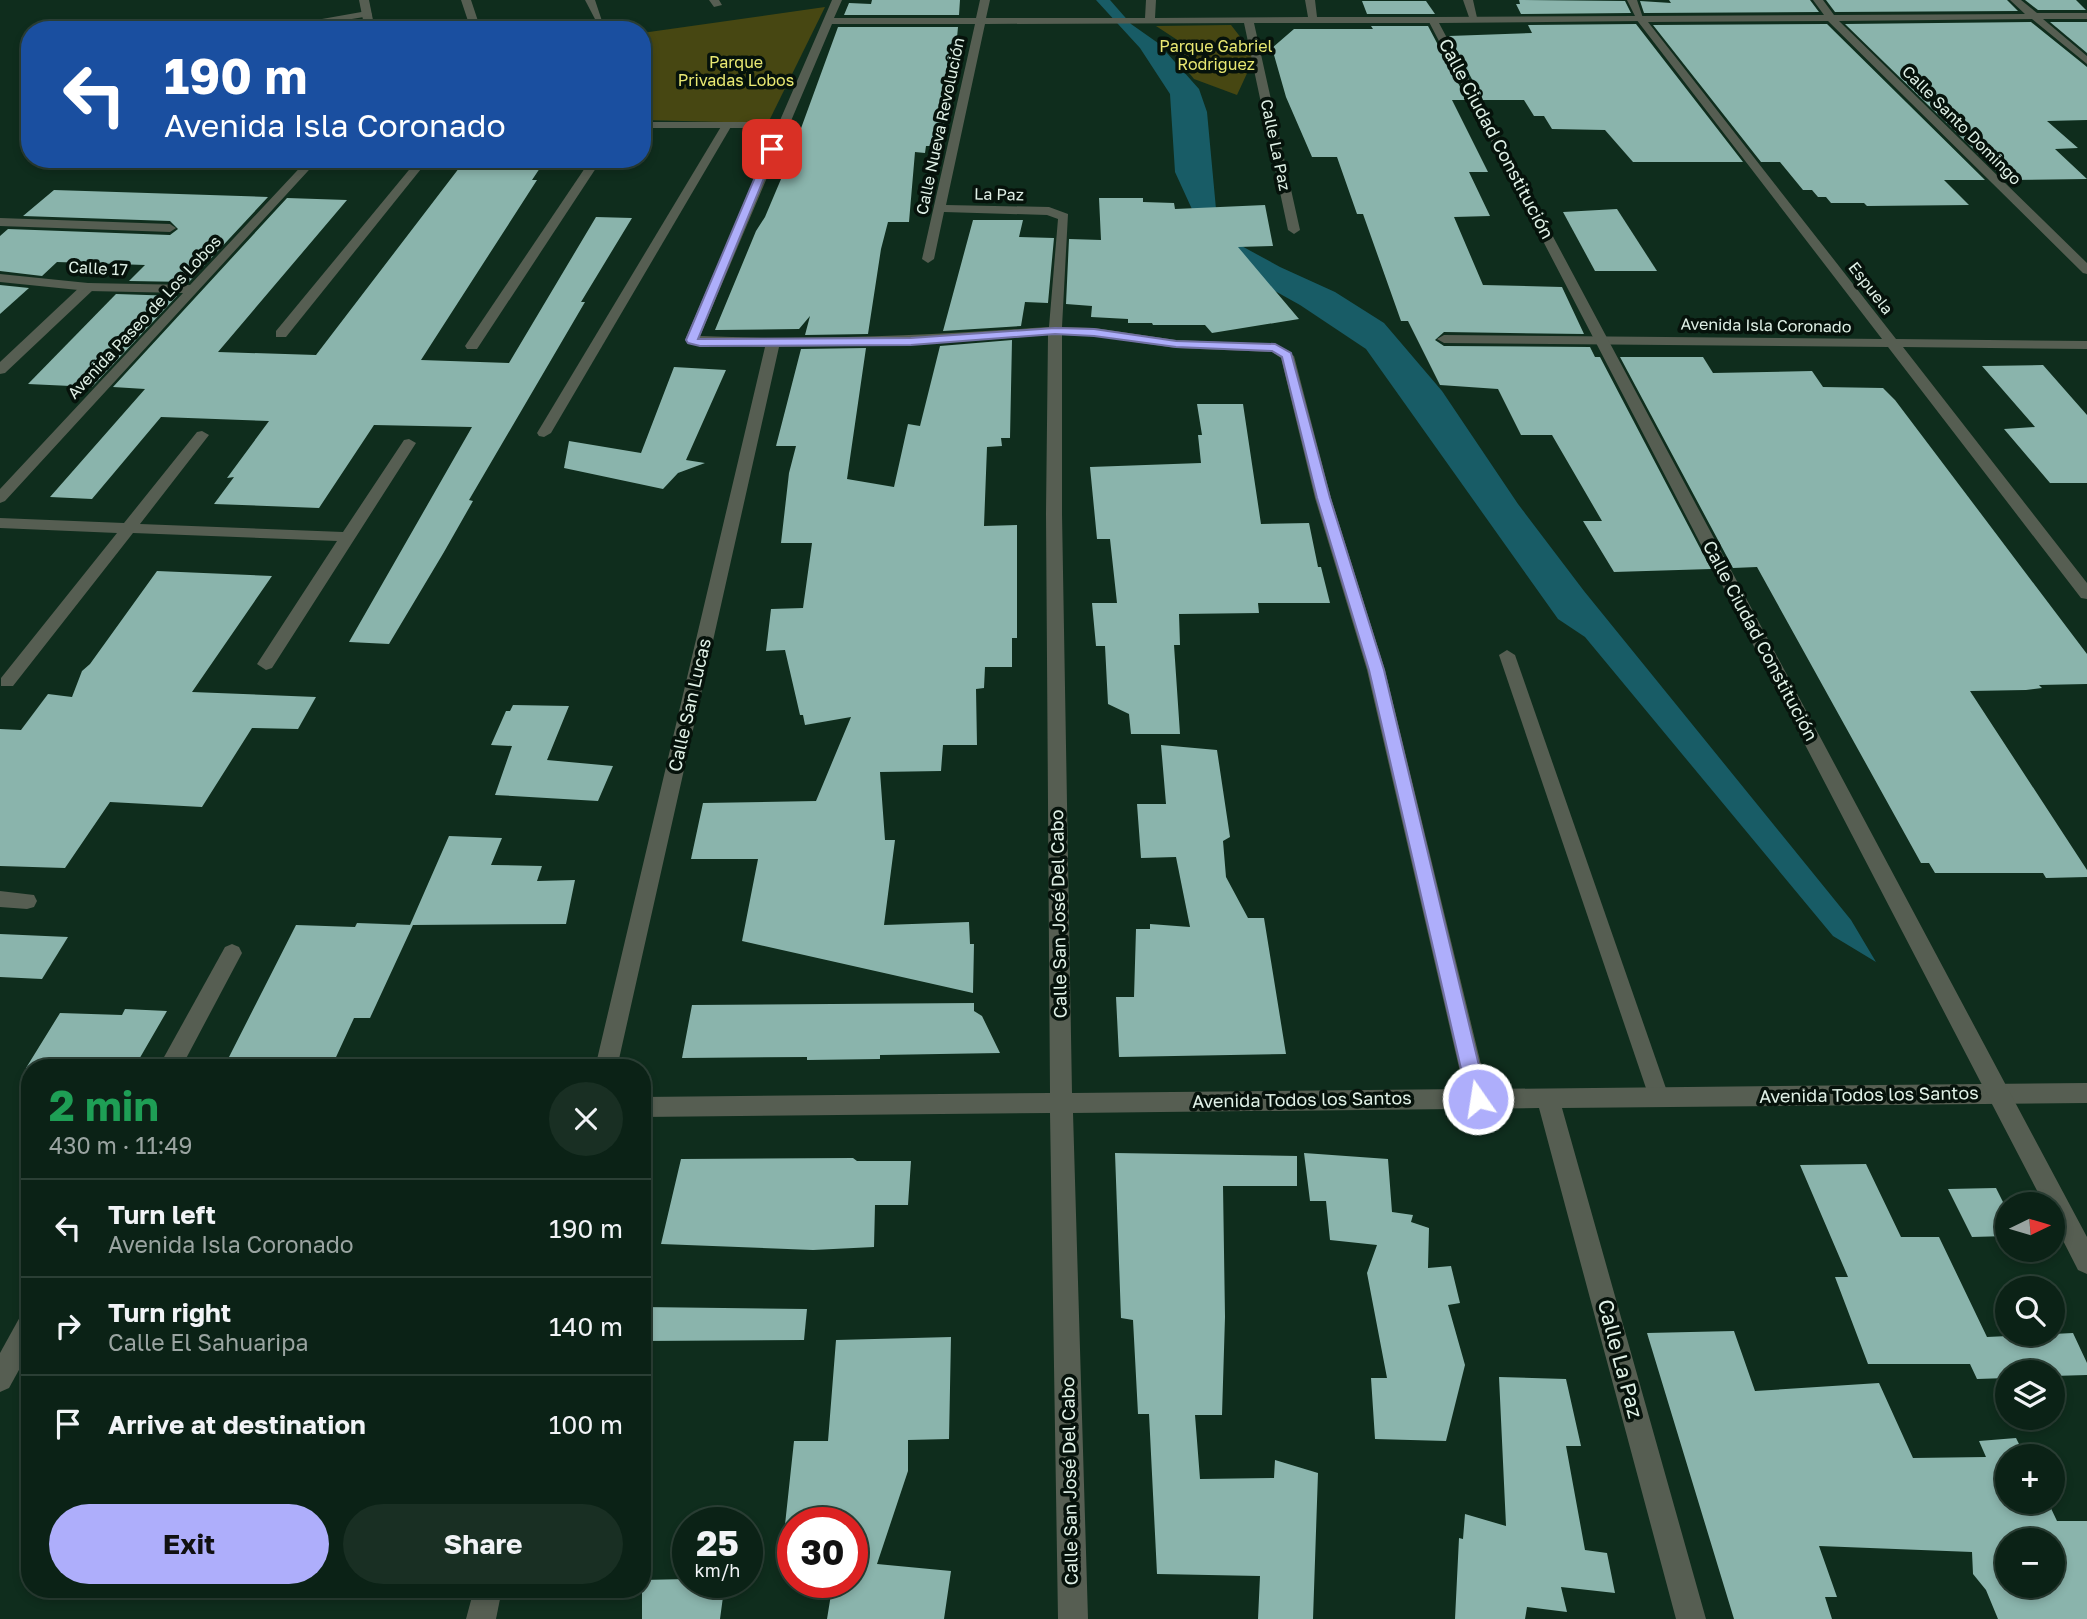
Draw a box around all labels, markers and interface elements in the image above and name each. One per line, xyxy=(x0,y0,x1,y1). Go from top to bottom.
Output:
street label: Calle Ciudad Constitución xyxy=(1435,35,1559,242)
street label: Calle Nueva Revolución xyxy=(911,36,969,216)
park label: Parque Gabriel Rodriguez xyxy=(1159,36,1273,74)
text: 190 m xyxy=(164,46,307,105)
icon: left xyxy=(49,49,140,140)
park label: Parque Privadas Lobos xyxy=(678,52,794,90)
street label: Calle Santo Domingo xyxy=(1898,61,2026,189)
street label: Calle La Paz xyxy=(1257,97,1295,193)
text: Avenida Isla Coronado xyxy=(164,106,506,144)
pin xyxy=(742,119,802,179)
icon: arrive xyxy=(753,130,791,168)
street label: La Paz xyxy=(974,184,1024,204)
street label: Avenida Paseo de Los Lobos xyxy=(63,231,225,403)
street label: Calle 17 xyxy=(68,256,128,280)
street label: Espuela xyxy=(1844,258,1898,318)
street label: Avenida Isla Coronado xyxy=(1680,314,1852,336)
street label: Calle Ciudad Constitución xyxy=(1699,537,1823,744)
street label: Calle San Lucas xyxy=(663,636,715,774)
street label: Calle San José Del Cabo xyxy=(1045,809,1071,1019)
position arrow xyxy=(1441,1062,1515,1136)
text: 2 min xyxy=(49,1080,159,1130)
street label: Avenida Todos los Santos xyxy=(1759,1081,1979,1107)
button: close xyxy=(549,1082,623,1156)
street label: Avenida Todos los Santos xyxy=(1192,1086,1412,1112)
text: 430 m · 11:49 xyxy=(49,1131,192,1159)
north arrow xyxy=(1995,1192,2065,1262)
map controls xyxy=(1995,1192,2065,1598)
text: Turn left xyxy=(108,1199,216,1230)
icon: left xyxy=(49,1209,87,1247)
text: 190 m xyxy=(549,1213,623,1244)
text: Avenida Isla Coronado xyxy=(108,1230,354,1258)
button: search xyxy=(1995,1276,2065,1346)
street label: Calle La Paz xyxy=(1593,1296,1649,1421)
text: Turn right xyxy=(108,1297,231,1328)
icon: right xyxy=(49,1307,87,1345)
text: 140 m xyxy=(549,1311,623,1342)
text: Calle El Sahuaripa xyxy=(108,1328,308,1356)
button: layers xyxy=(1995,1360,2065,1430)
street label: Calle San José Del Cabo xyxy=(1056,1376,1082,1586)
icon: arrive xyxy=(49,1405,87,1443)
text: Arrive at destination xyxy=(108,1409,366,1440)
text: 100 m xyxy=(549,1409,623,1440)
button: + xyxy=(1995,1444,2065,1514)
button: Exit xyxy=(49,1504,329,1584)
button: Share xyxy=(343,1504,623,1584)
speed limit sign: 30 xyxy=(777,1507,868,1598)
text: 25 xyxy=(696,1522,739,1564)
button: − xyxy=(1995,1528,2065,1598)
text: km/h xyxy=(695,1559,740,1581)

